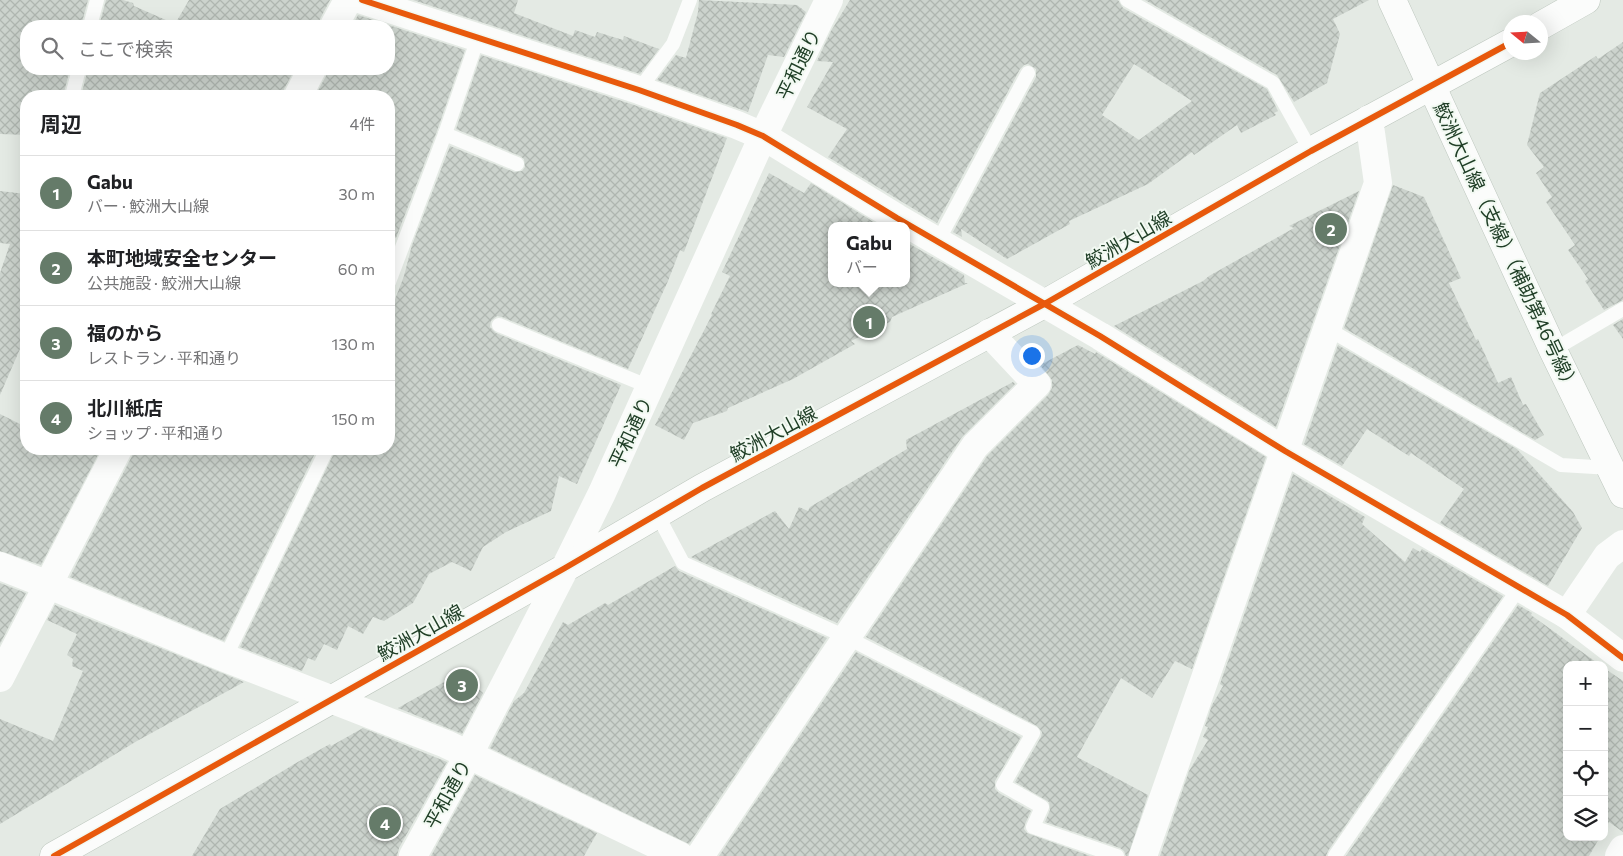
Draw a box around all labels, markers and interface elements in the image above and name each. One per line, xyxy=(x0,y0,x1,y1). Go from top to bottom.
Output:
north arrow xyxy=(1503,15,1548,60)
search box xyxy=(20,20,395,75)
street label: 平和通り xyxy=(771,25,825,103)
icon: search xyxy=(38,34,66,62)
text: ここで検索 xyxy=(78,37,173,60)
street label: 鮫洲大山線（支線）（補助第46号線） xyxy=(1430,98,1584,396)
text: 周辺 xyxy=(40,111,82,136)
text: 4件 xyxy=(349,114,375,133)
text: Gabu xyxy=(87,170,133,193)
text: 1 xyxy=(52,184,60,203)
text: 30 m xyxy=(338,184,375,203)
text: バー · 鮫洲大山線 xyxy=(87,196,209,215)
street label: 鮫洲大山線 xyxy=(1081,205,1175,273)
pin: 2 xyxy=(1315,210,1347,248)
popup xyxy=(828,222,910,287)
text: Gabu xyxy=(846,231,892,254)
text: 本町地域安全センター xyxy=(87,246,277,269)
text: バー xyxy=(846,257,878,276)
text: 2 xyxy=(51,259,61,278)
text: 60 m xyxy=(338,259,375,278)
text: 公共施設 · 鮫洲大山線 xyxy=(87,273,241,292)
pin: 1 xyxy=(853,303,885,341)
text: 福のから xyxy=(87,321,163,344)
text: 3 xyxy=(51,334,61,353)
text: 130 m xyxy=(332,334,375,353)
your location xyxy=(1019,343,1045,369)
text: レストラン · 平和通り xyxy=(87,348,241,367)
street label: 平和通り xyxy=(604,393,656,471)
text: 北川紙店 xyxy=(87,396,163,419)
street label: 鮫洲大山線 xyxy=(726,401,820,465)
text: 4 xyxy=(51,409,61,428)
text: 150 m xyxy=(332,409,375,428)
text: ショップ · 平和通り xyxy=(87,423,225,442)
street label: 鮫洲大山線 xyxy=(373,599,467,665)
map controls xyxy=(1563,661,1608,841)
button: + xyxy=(1563,661,1608,706)
pin: 3 xyxy=(446,666,478,704)
button: − xyxy=(1563,706,1608,751)
button: locate xyxy=(1563,751,1608,796)
street label: 平和通り xyxy=(419,755,475,833)
button: layers xyxy=(1563,796,1608,841)
pin: 4 xyxy=(369,804,401,842)

